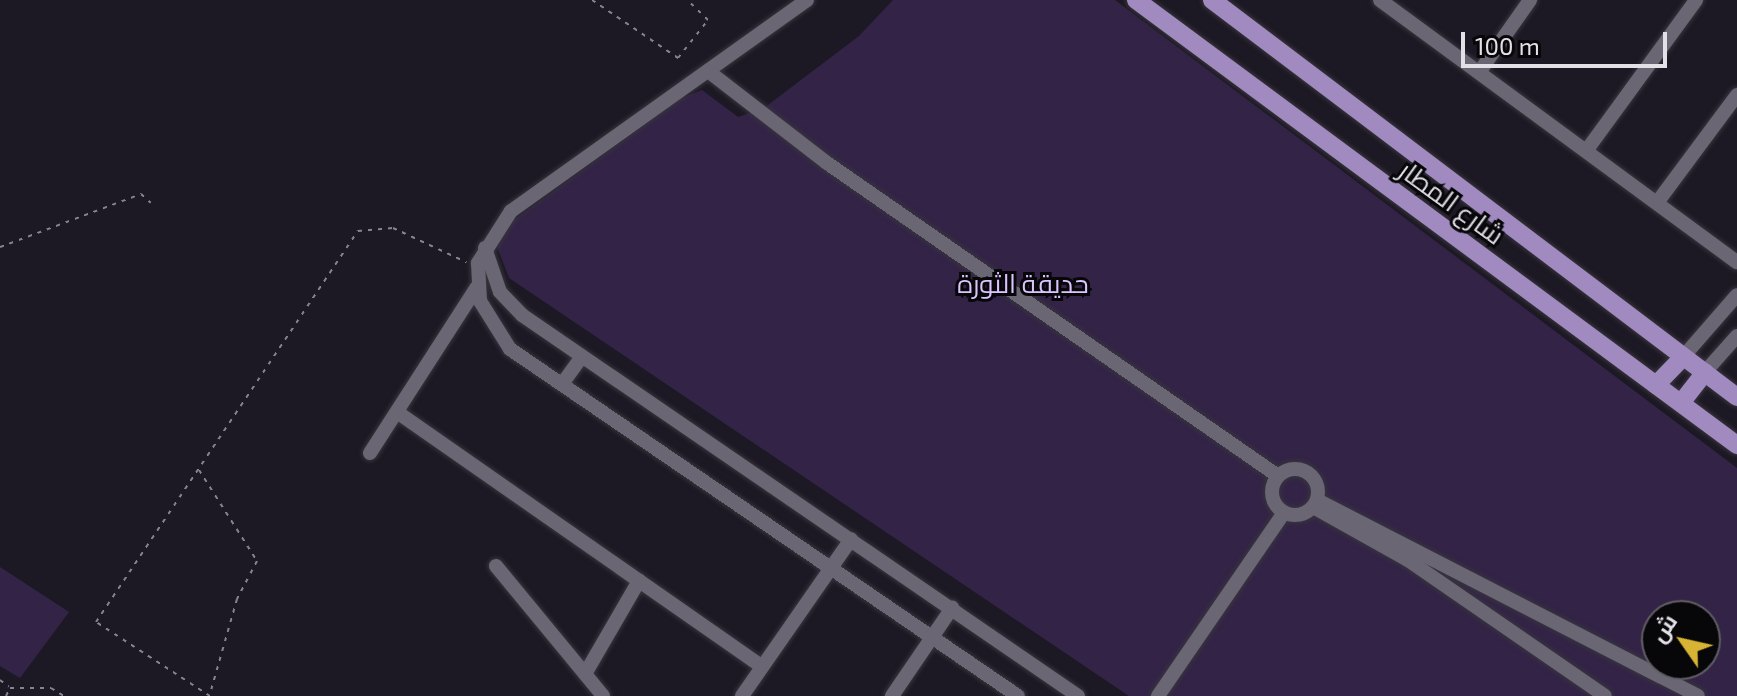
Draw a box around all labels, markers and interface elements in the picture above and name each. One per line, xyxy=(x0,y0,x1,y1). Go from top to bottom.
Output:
scale bar xyxy=(1465,16,1671,66)
text: 100 m xyxy=(1475,31,1540,60)
street label: شارع المطار xyxy=(1394,154,1510,250)
park label: حديقة الثورة xyxy=(957,267,1089,299)
north arrow xyxy=(1641,600,1721,680)
text: ش xyxy=(1644,609,1681,647)

